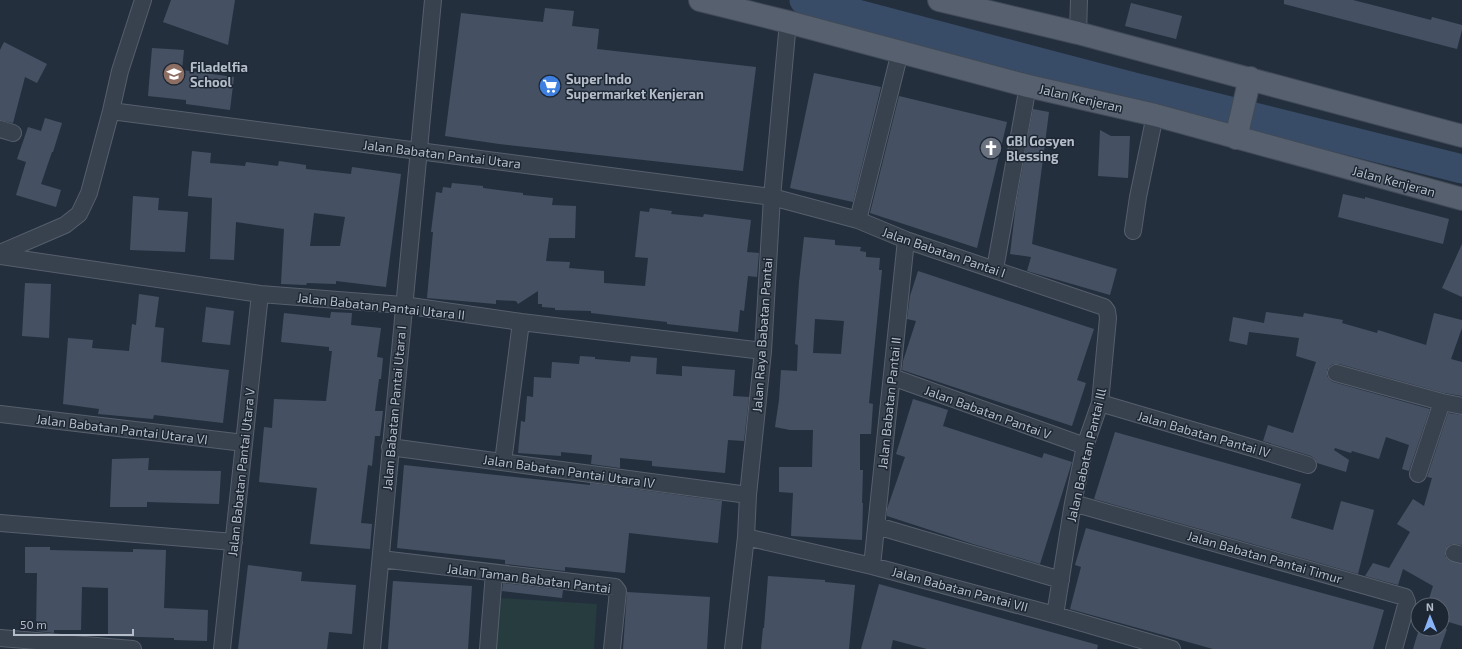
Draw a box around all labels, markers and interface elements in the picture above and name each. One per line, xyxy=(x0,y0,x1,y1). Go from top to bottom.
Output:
place label: Filadelfia School xyxy=(190,59,248,90)
school or university icon: Filadelfia School xyxy=(161,61,187,87)
place label: Super Indo Supermarket Kenjeran xyxy=(566,71,704,102)
supermarket icon: Super Indo Supermarket Kenjeran xyxy=(537,73,563,99)
street label: Jalan Kenjeran xyxy=(1038,81,1124,115)
place label: GBI Gosyen Blessing xyxy=(1006,133,1075,164)
church icon: GBI Gosyen Blessing xyxy=(978,135,1004,161)
street label: Jalan Babatan Pantai Utara xyxy=(362,136,522,172)
street label: Jalan Kenjeran xyxy=(1351,162,1437,200)
street label: Jalan Babatan Pantai I xyxy=(880,223,1008,281)
street label: Jalan Raya Babatan Pantai xyxy=(749,257,775,413)
street label: Jalan Babatan Pantai Utara II xyxy=(296,289,466,323)
street label: Jalan Babatan Pantai Utara I xyxy=(379,325,409,491)
street label: Jalan Babatan Pantai II xyxy=(874,336,904,470)
street label: Jalan Babatan Pantai V xyxy=(923,382,1053,442)
street label: Jalan Babatan Pantai Ill xyxy=(1063,386,1109,524)
street label: Jalan Babatan Pantai Utara V xyxy=(224,387,258,557)
street label: Jalan Babatan Pantai IV xyxy=(1136,407,1272,461)
street label: Jalan Babatan Pantai Utara VI xyxy=(35,411,209,447)
street label: Jalan Babatan Pantai Utara IV xyxy=(482,451,656,491)
street label: Jalan Babatan Pantai Timur xyxy=(1186,527,1344,587)
street label: Jalan Taman Babatan Pantai xyxy=(446,560,612,596)
street label: Jalan Babatan Pantai VII xyxy=(890,563,1030,615)
north arrow xyxy=(1410,597,1450,637)
text: N xyxy=(1426,600,1434,613)
scale bar xyxy=(14,611,133,637)
text: 50 m xyxy=(20,617,47,631)

